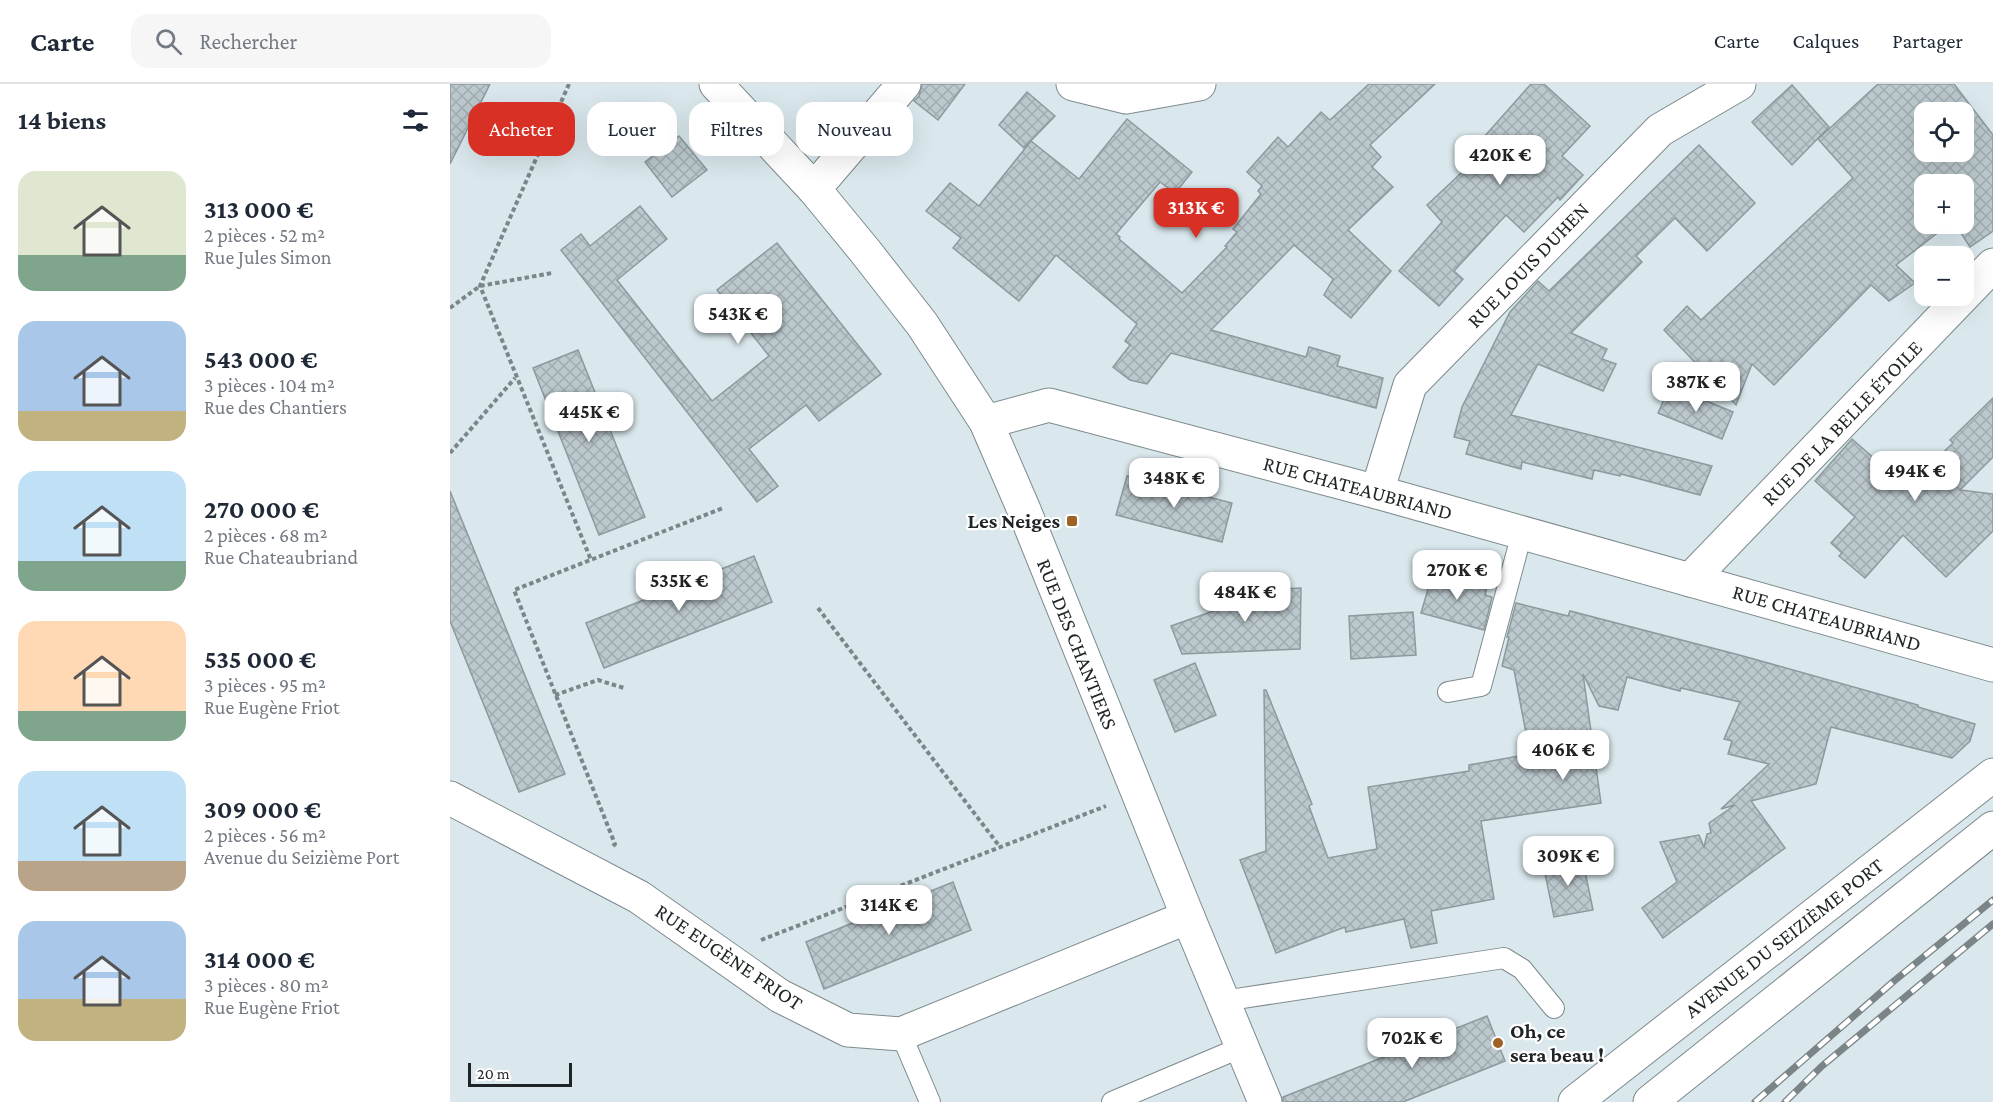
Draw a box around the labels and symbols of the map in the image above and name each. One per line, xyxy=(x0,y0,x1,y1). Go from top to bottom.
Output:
pin: 420K € xyxy=(1451,135,1549,186)
pin: 313K € xyxy=(1147,188,1245,239)
street label: RUE LOUIS DUHEN xyxy=(1462,197,1594,333)
pin: 543K € xyxy=(689,294,787,345)
street label: RUE DE LA BELLE ÉTOILE xyxy=(1757,336,1927,510)
pin: 387K € xyxy=(1647,362,1745,413)
pin: 445K € xyxy=(540,392,638,443)
street label: RUE CHATEAUBRIAND xyxy=(1261,451,1455,525)
pin: 494K € xyxy=(1866,451,1964,502)
pin: 348K € xyxy=(1125,458,1223,509)
place label: Les Neiges xyxy=(968,509,1060,533)
marker: Les Neiges xyxy=(1065,514,1079,528)
pin: 270K € xyxy=(1408,550,1506,601)
street label: RUE DES CHANTIERS xyxy=(1032,555,1122,733)
pin: 535K € xyxy=(630,561,728,612)
pin: 484K € xyxy=(1196,572,1294,623)
street label: RUE CHATEAUBRIAND xyxy=(1730,580,1924,656)
pin: 406K € xyxy=(1514,730,1612,781)
pin: 309K € xyxy=(1519,836,1617,887)
street label: AVENUE DU SEIZIÈME PORT xyxy=(1680,853,1889,1023)
pin: 314K € xyxy=(840,885,938,936)
street label: RUE EUGÈNE FRIOT xyxy=(651,899,808,1016)
pin: 702K € xyxy=(1363,1018,1461,1069)
place label: Oh, ce sera beau ! xyxy=(1510,1019,1604,1067)
marker: Oh, ce sera beau ! xyxy=(1491,1036,1505,1050)
scale bar xyxy=(468,1060,572,1088)

